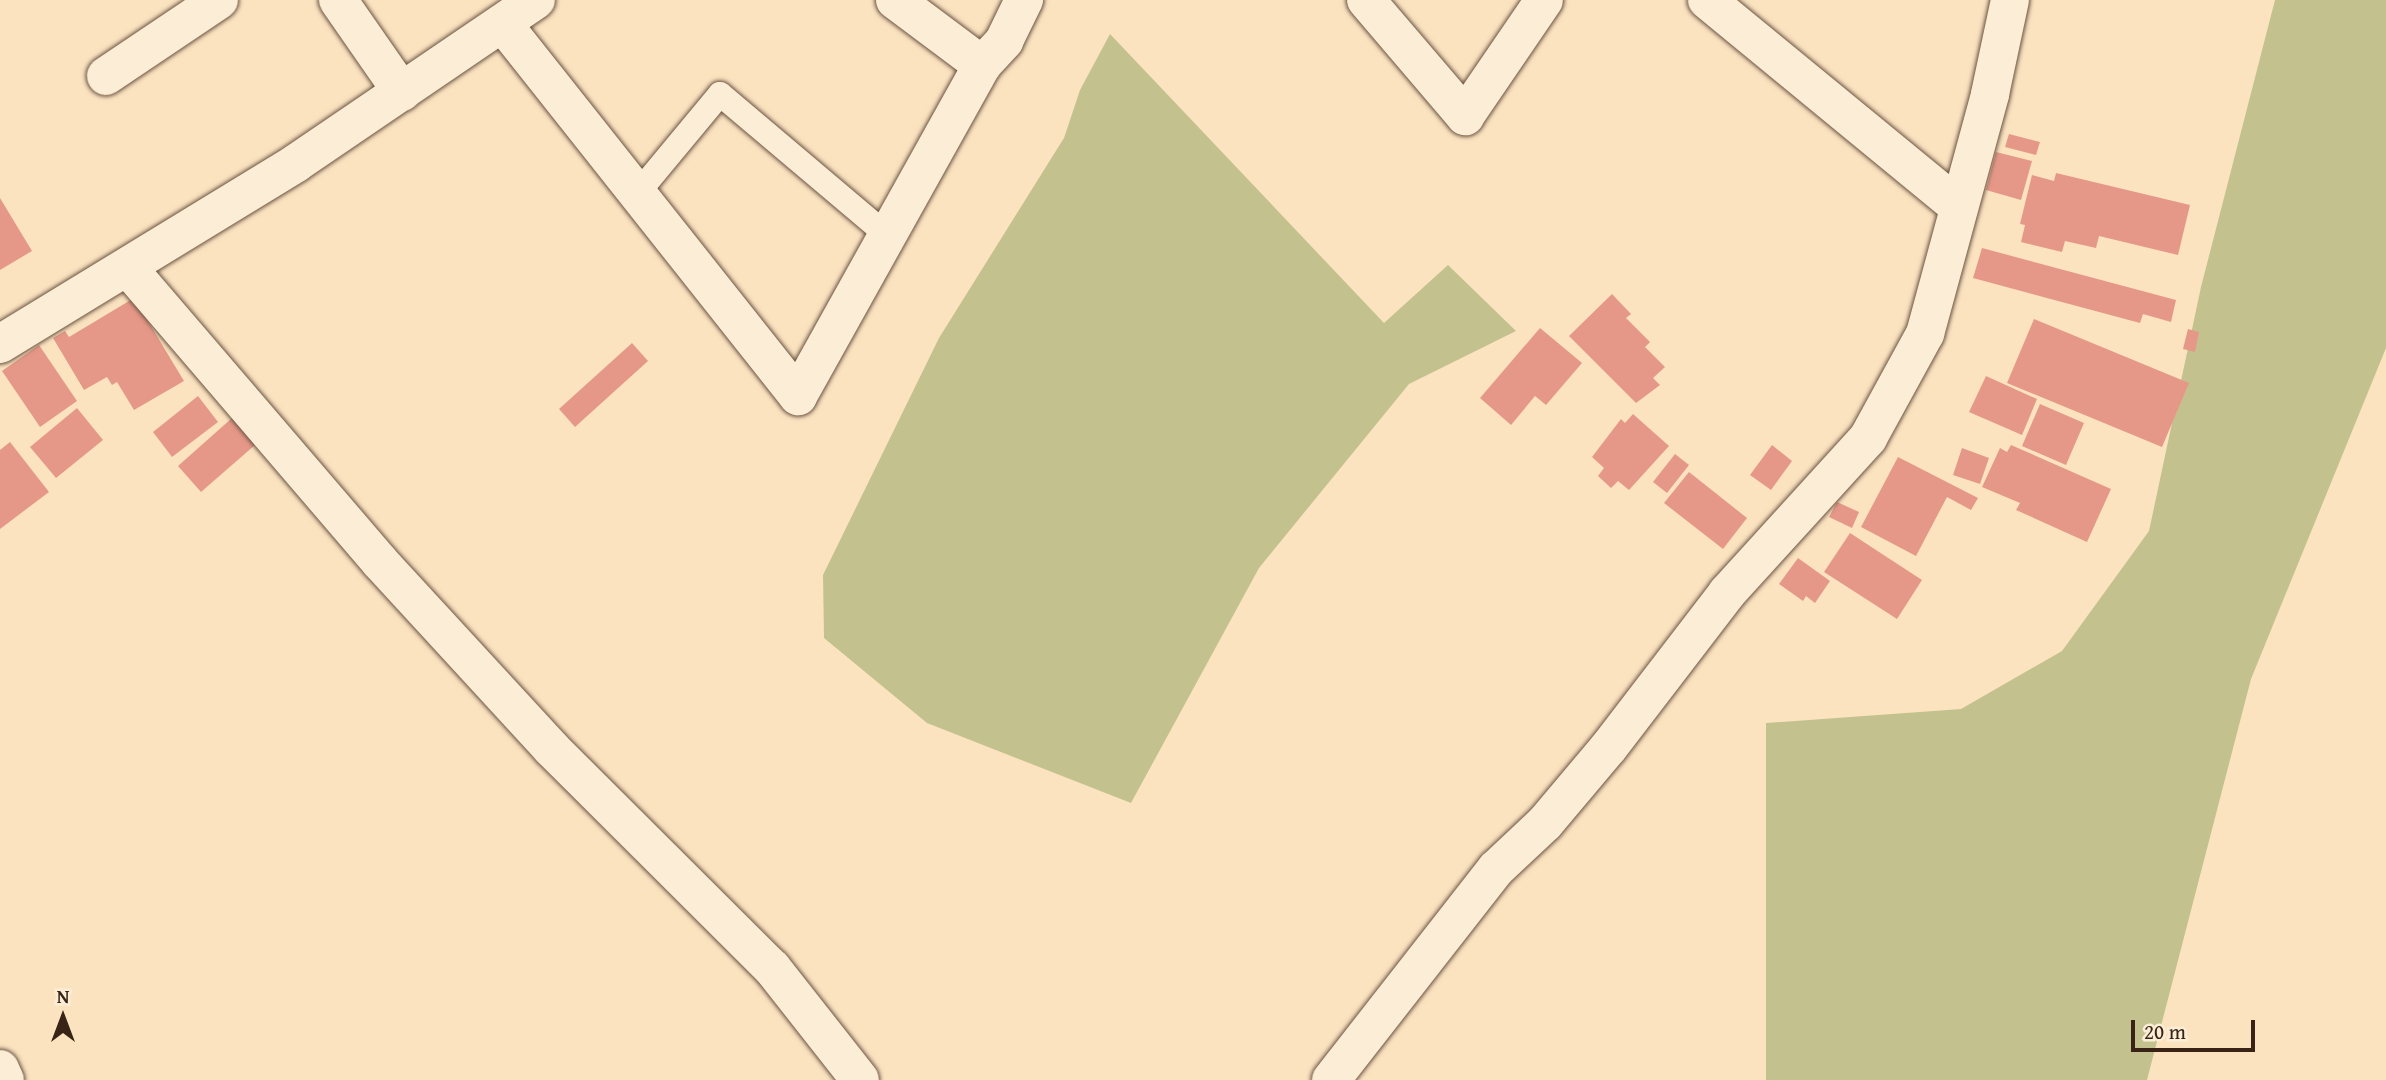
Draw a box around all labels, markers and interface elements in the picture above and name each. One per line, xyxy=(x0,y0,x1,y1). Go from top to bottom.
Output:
north arrow xyxy=(28,982,98,1052)
text: N xyxy=(57,982,69,1010)
scale bar xyxy=(2134,1006,2258,1050)
text: 20 m xyxy=(2144,1016,2186,1047)

